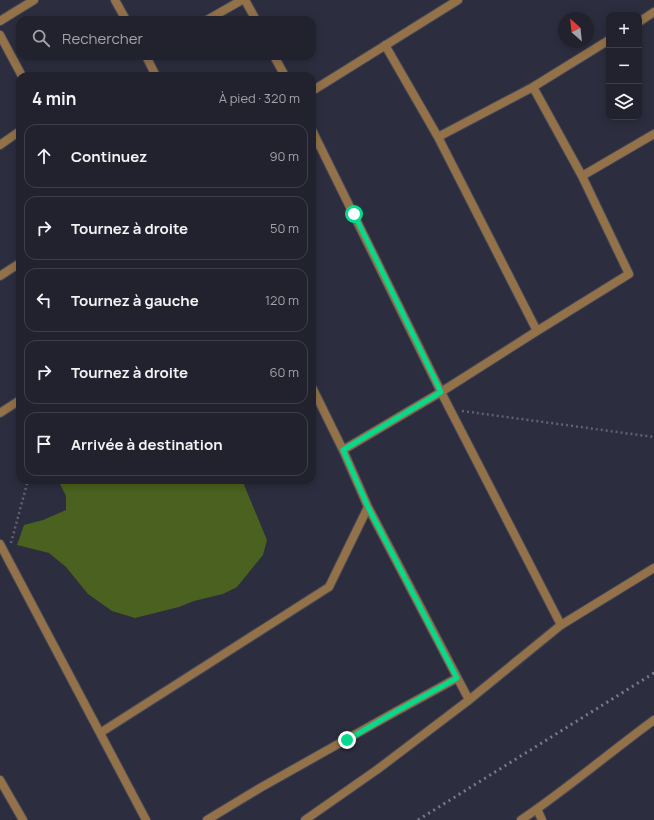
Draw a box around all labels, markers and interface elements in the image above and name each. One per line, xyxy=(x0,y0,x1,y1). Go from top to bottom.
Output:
north arrow xyxy=(558,12,594,48)
map controls xyxy=(606,12,642,120)
button: + xyxy=(606,12,642,48)
search box xyxy=(16,16,316,60)
icon: search xyxy=(30,27,52,49)
text: Rechercher xyxy=(62,28,143,49)
button: − xyxy=(606,48,642,84)
button: layers xyxy=(606,84,642,120)
text: 4 min xyxy=(32,87,76,110)
text: À pied · 320 m xyxy=(219,89,300,107)
icon: ahead xyxy=(33,145,55,167)
text: Continuez xyxy=(71,146,147,167)
text: 90 m xyxy=(269,147,299,165)
route start xyxy=(345,205,363,223)
icon: right xyxy=(33,217,55,239)
text: Tournez à droite xyxy=(71,218,188,239)
text: 50 m xyxy=(270,219,299,237)
icon: left xyxy=(33,289,55,311)
text: Tournez à gauche xyxy=(71,290,199,311)
text: 120 m xyxy=(265,291,299,309)
icon: right xyxy=(33,361,55,383)
text: Tournez à droite xyxy=(71,362,188,383)
text: 60 m xyxy=(269,363,299,381)
icon: arrive xyxy=(33,433,55,455)
text: Arrivée à destination xyxy=(71,434,223,455)
route end xyxy=(338,731,356,749)

